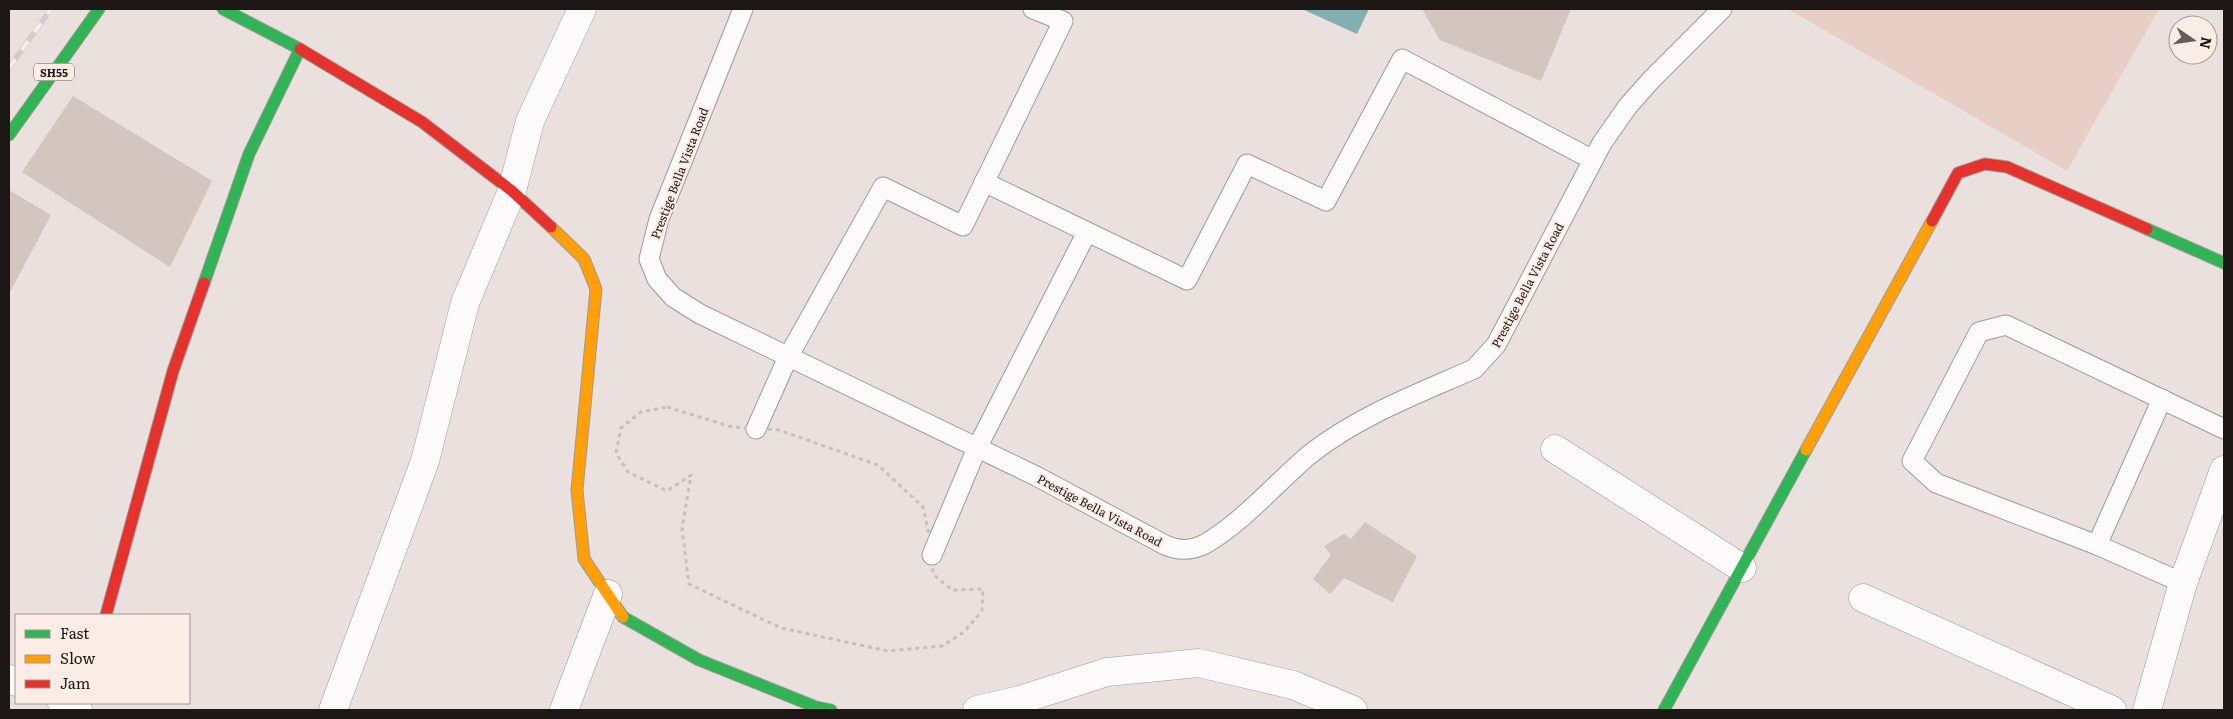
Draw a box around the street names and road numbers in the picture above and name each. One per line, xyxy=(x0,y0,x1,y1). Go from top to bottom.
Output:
road number: SH55 xyxy=(34,64,74,80)
street label: Prestige Bella Vista Road xyxy=(646,104,713,241)
street label: Prestige Bella Vista Road xyxy=(1486,219,1568,351)
street label: Prestige Bella Vista Road xyxy=(1034,469,1166,551)

